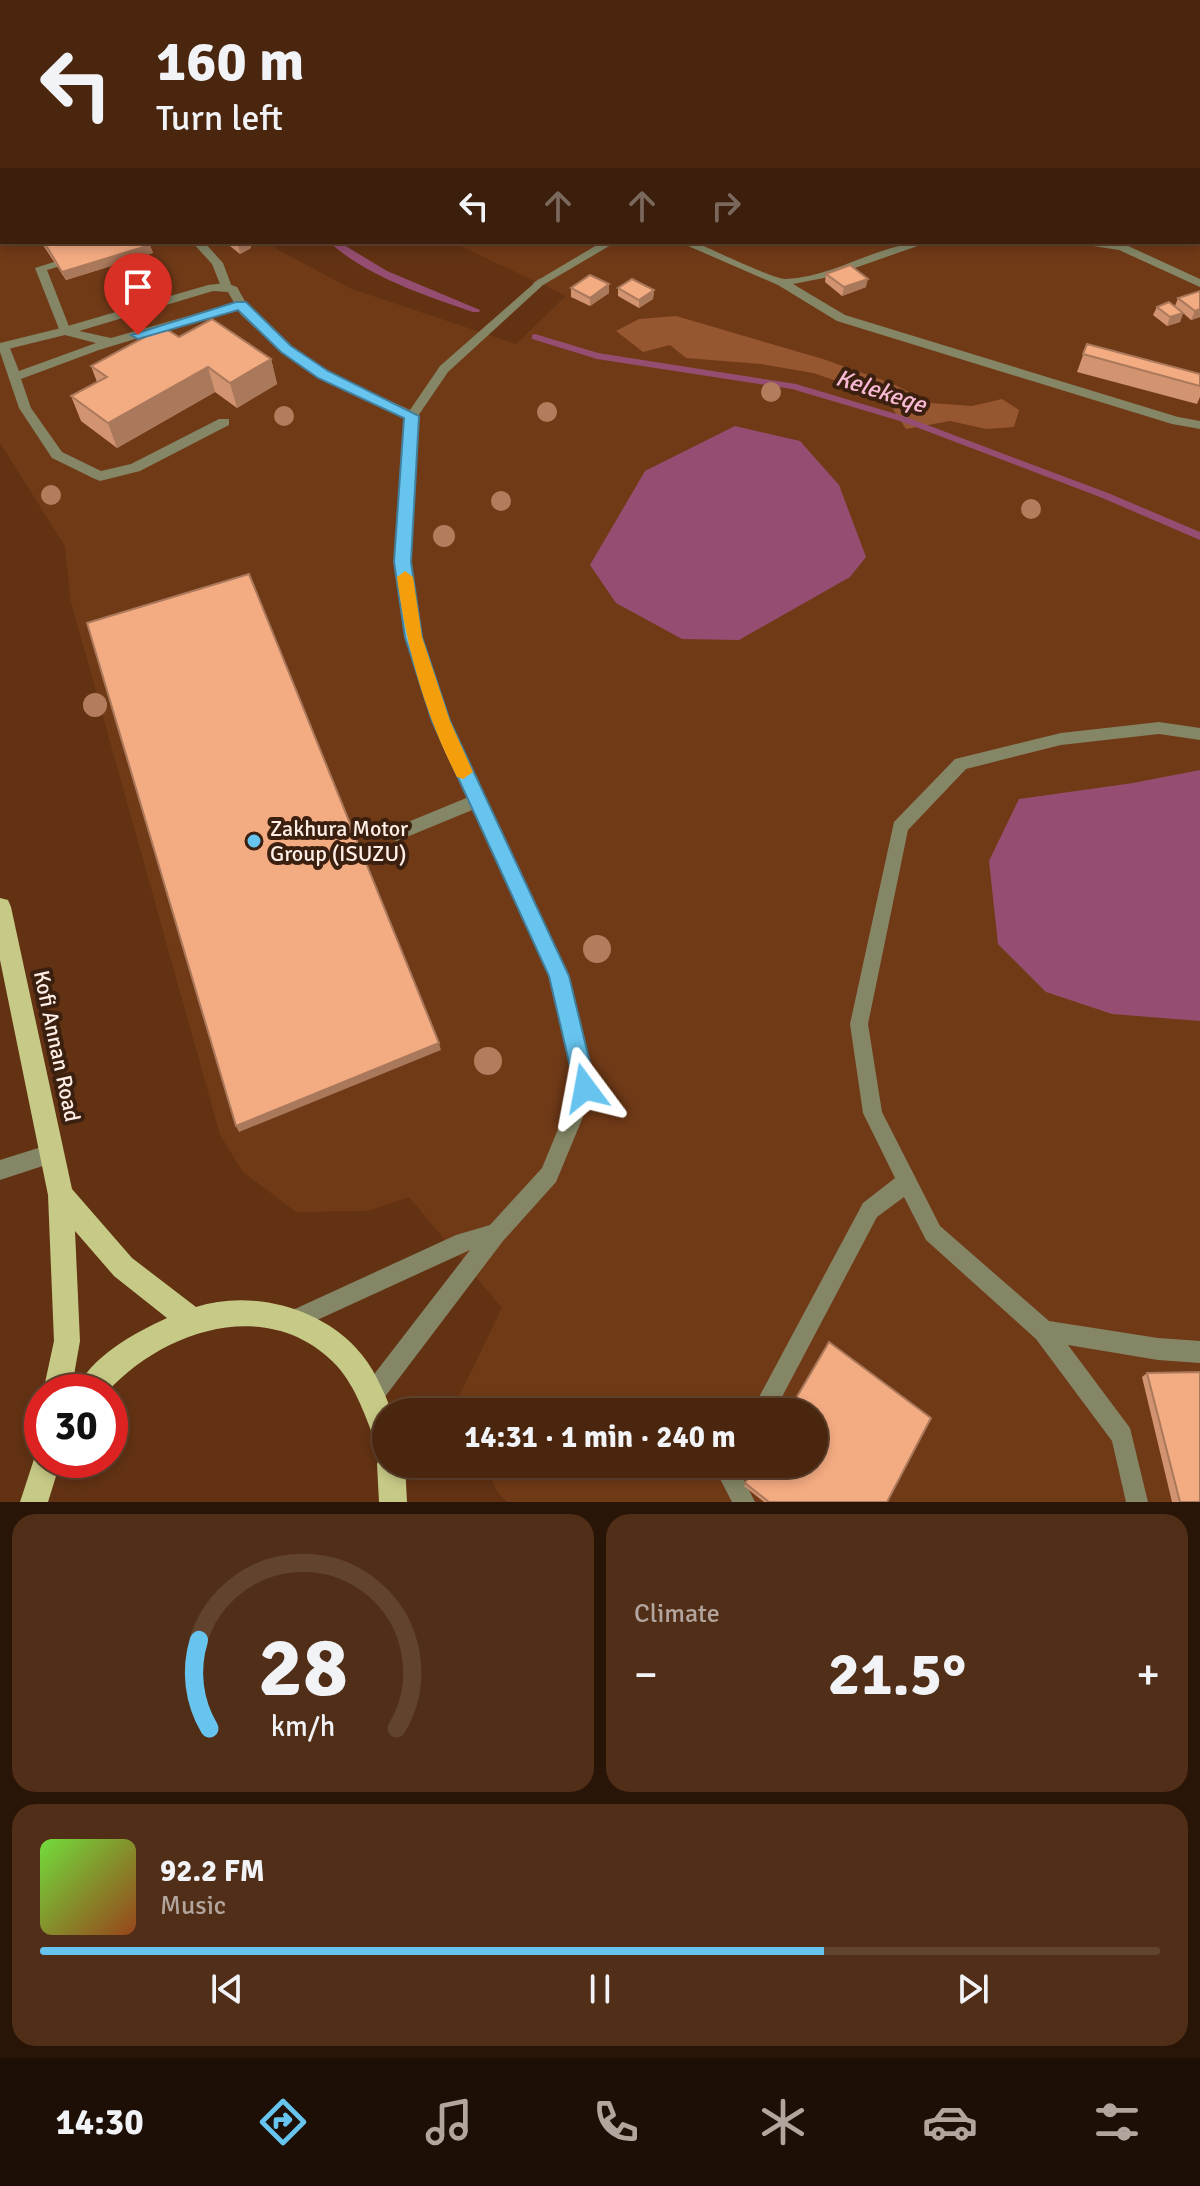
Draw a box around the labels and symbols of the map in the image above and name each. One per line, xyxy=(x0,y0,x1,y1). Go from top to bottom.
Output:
pin xyxy=(104,253,172,335)
water label: Kelekeqe xyxy=(832,362,931,420)
place label: Zakhura Motor Group (ISUZU) xyxy=(270,815,408,867)
marker: Zakhura Motor Group (ISUZU) xyxy=(245,832,263,850)
street label: Kofi Annan Road xyxy=(28,968,86,1124)
position arrow xyxy=(543,1046,627,1130)
speed limit sign: 30 xyxy=(24,1374,128,1478)

